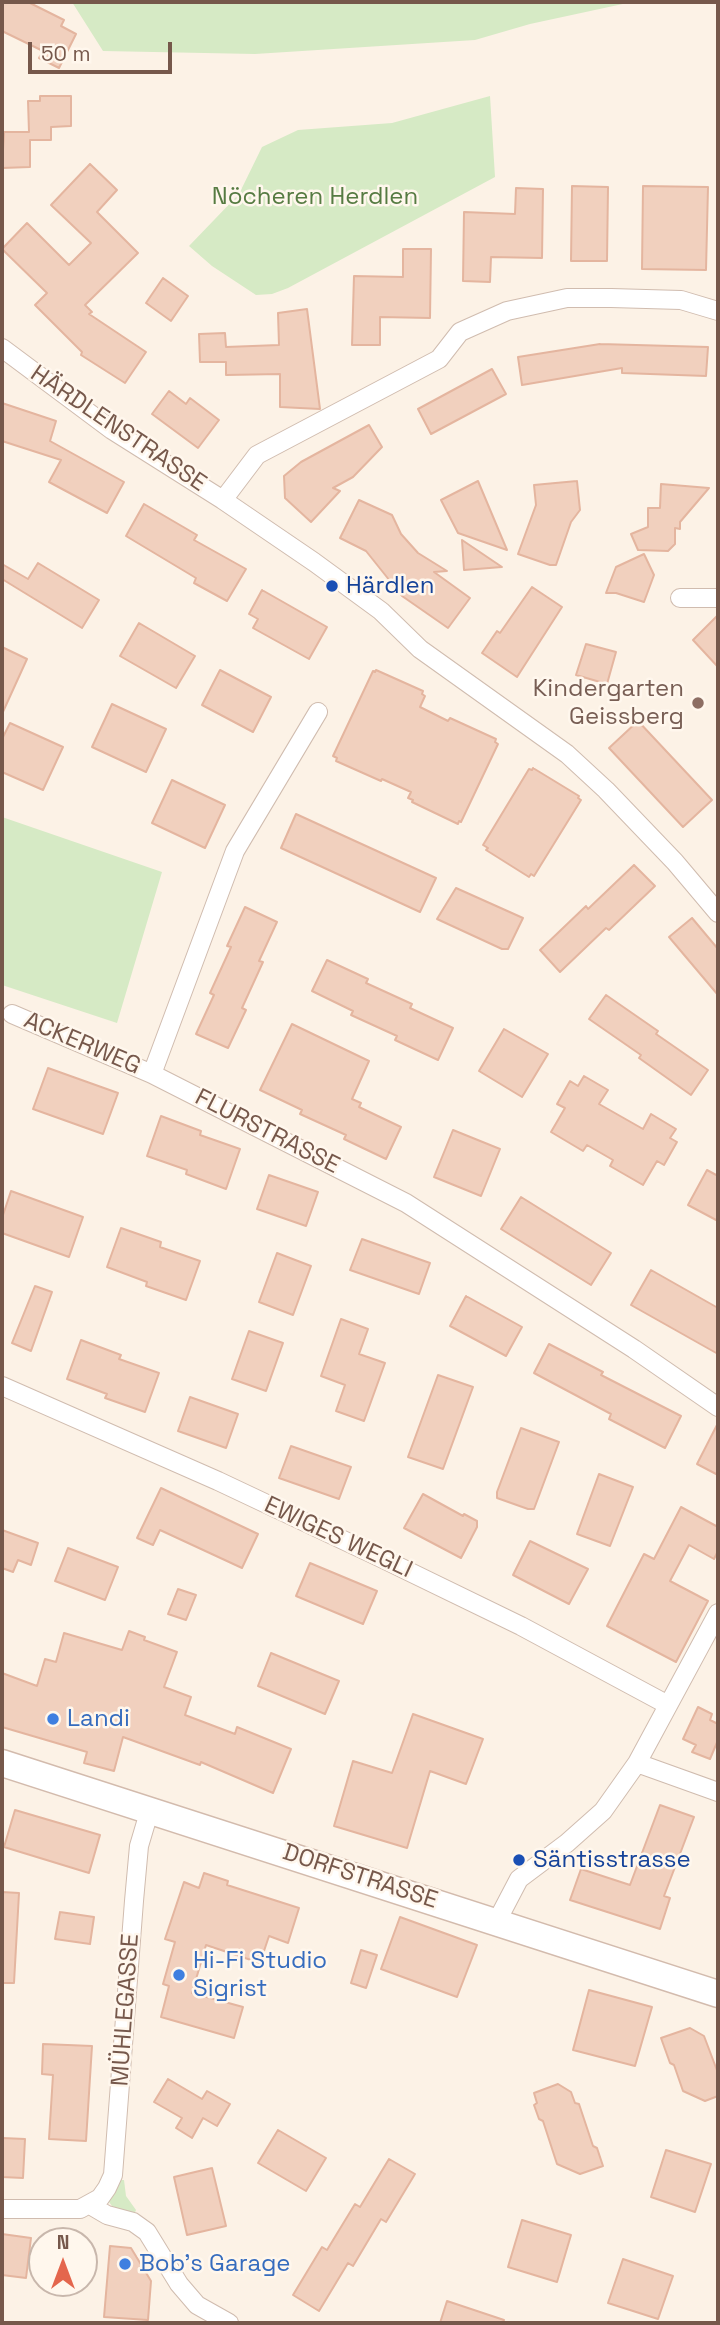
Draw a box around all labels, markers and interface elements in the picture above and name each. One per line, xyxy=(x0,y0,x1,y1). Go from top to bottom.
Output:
scale bar xyxy=(32,28,175,72)
text: 50 m xyxy=(41,40,91,67)
park label: Nöcheren Herdlen xyxy=(212,183,418,211)
street label: HÄRDLENSTRASSE xyxy=(25,360,211,498)
place label: Härdlen xyxy=(346,572,434,600)
marker: Härdlen xyxy=(324,578,340,594)
place label: Kindergarten Geissberg xyxy=(533,675,684,731)
marker: Kindergarten Geissberg xyxy=(690,695,706,711)
street label: ACKERWEG xyxy=(19,1007,145,1081)
street label: FLURSTRASSE xyxy=(190,1083,344,1181)
street label: EWIGES WEGLI xyxy=(259,1491,417,1585)
place label: Landi xyxy=(67,1705,130,1733)
marker: Landi xyxy=(45,1711,61,1727)
street label: DORFSTRASSE xyxy=(279,1838,441,1916)
place label: Säntisstrasse xyxy=(533,1846,691,1874)
marker: Säntisstrasse xyxy=(511,1852,527,1868)
street label: MÜHLEGASSE xyxy=(106,1933,146,2087)
place label: Hi-Fi Studio Sigrist xyxy=(193,1947,327,2003)
marker: Hi-Fi Studio Sigrist xyxy=(171,1967,187,1983)
north arrow xyxy=(28,2227,98,2297)
text: N xyxy=(57,2230,69,2255)
place label: Bob's Garage xyxy=(139,2250,290,2278)
marker: Bob's Garage xyxy=(117,2256,133,2272)

